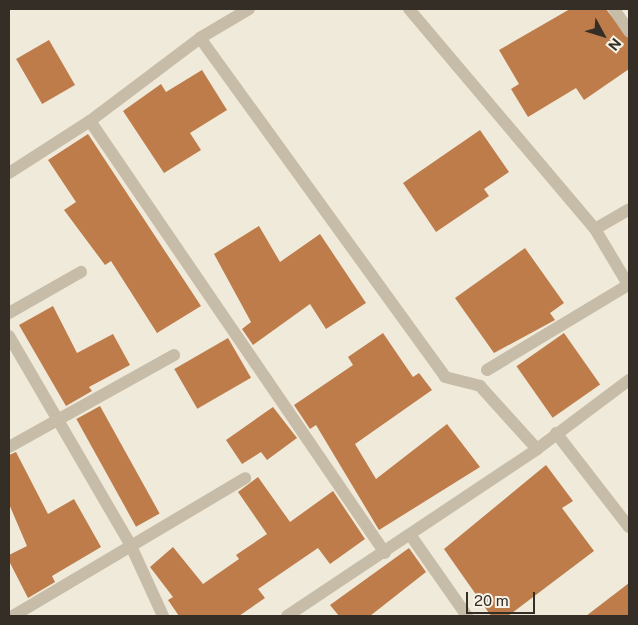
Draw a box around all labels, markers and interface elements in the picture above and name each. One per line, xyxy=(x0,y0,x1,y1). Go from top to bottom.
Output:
north arrow xyxy=(578,10,628,60)
text: N xyxy=(605,35,624,54)
scale bar xyxy=(468,582,537,614)
text: 20 m xyxy=(474,592,509,609)

